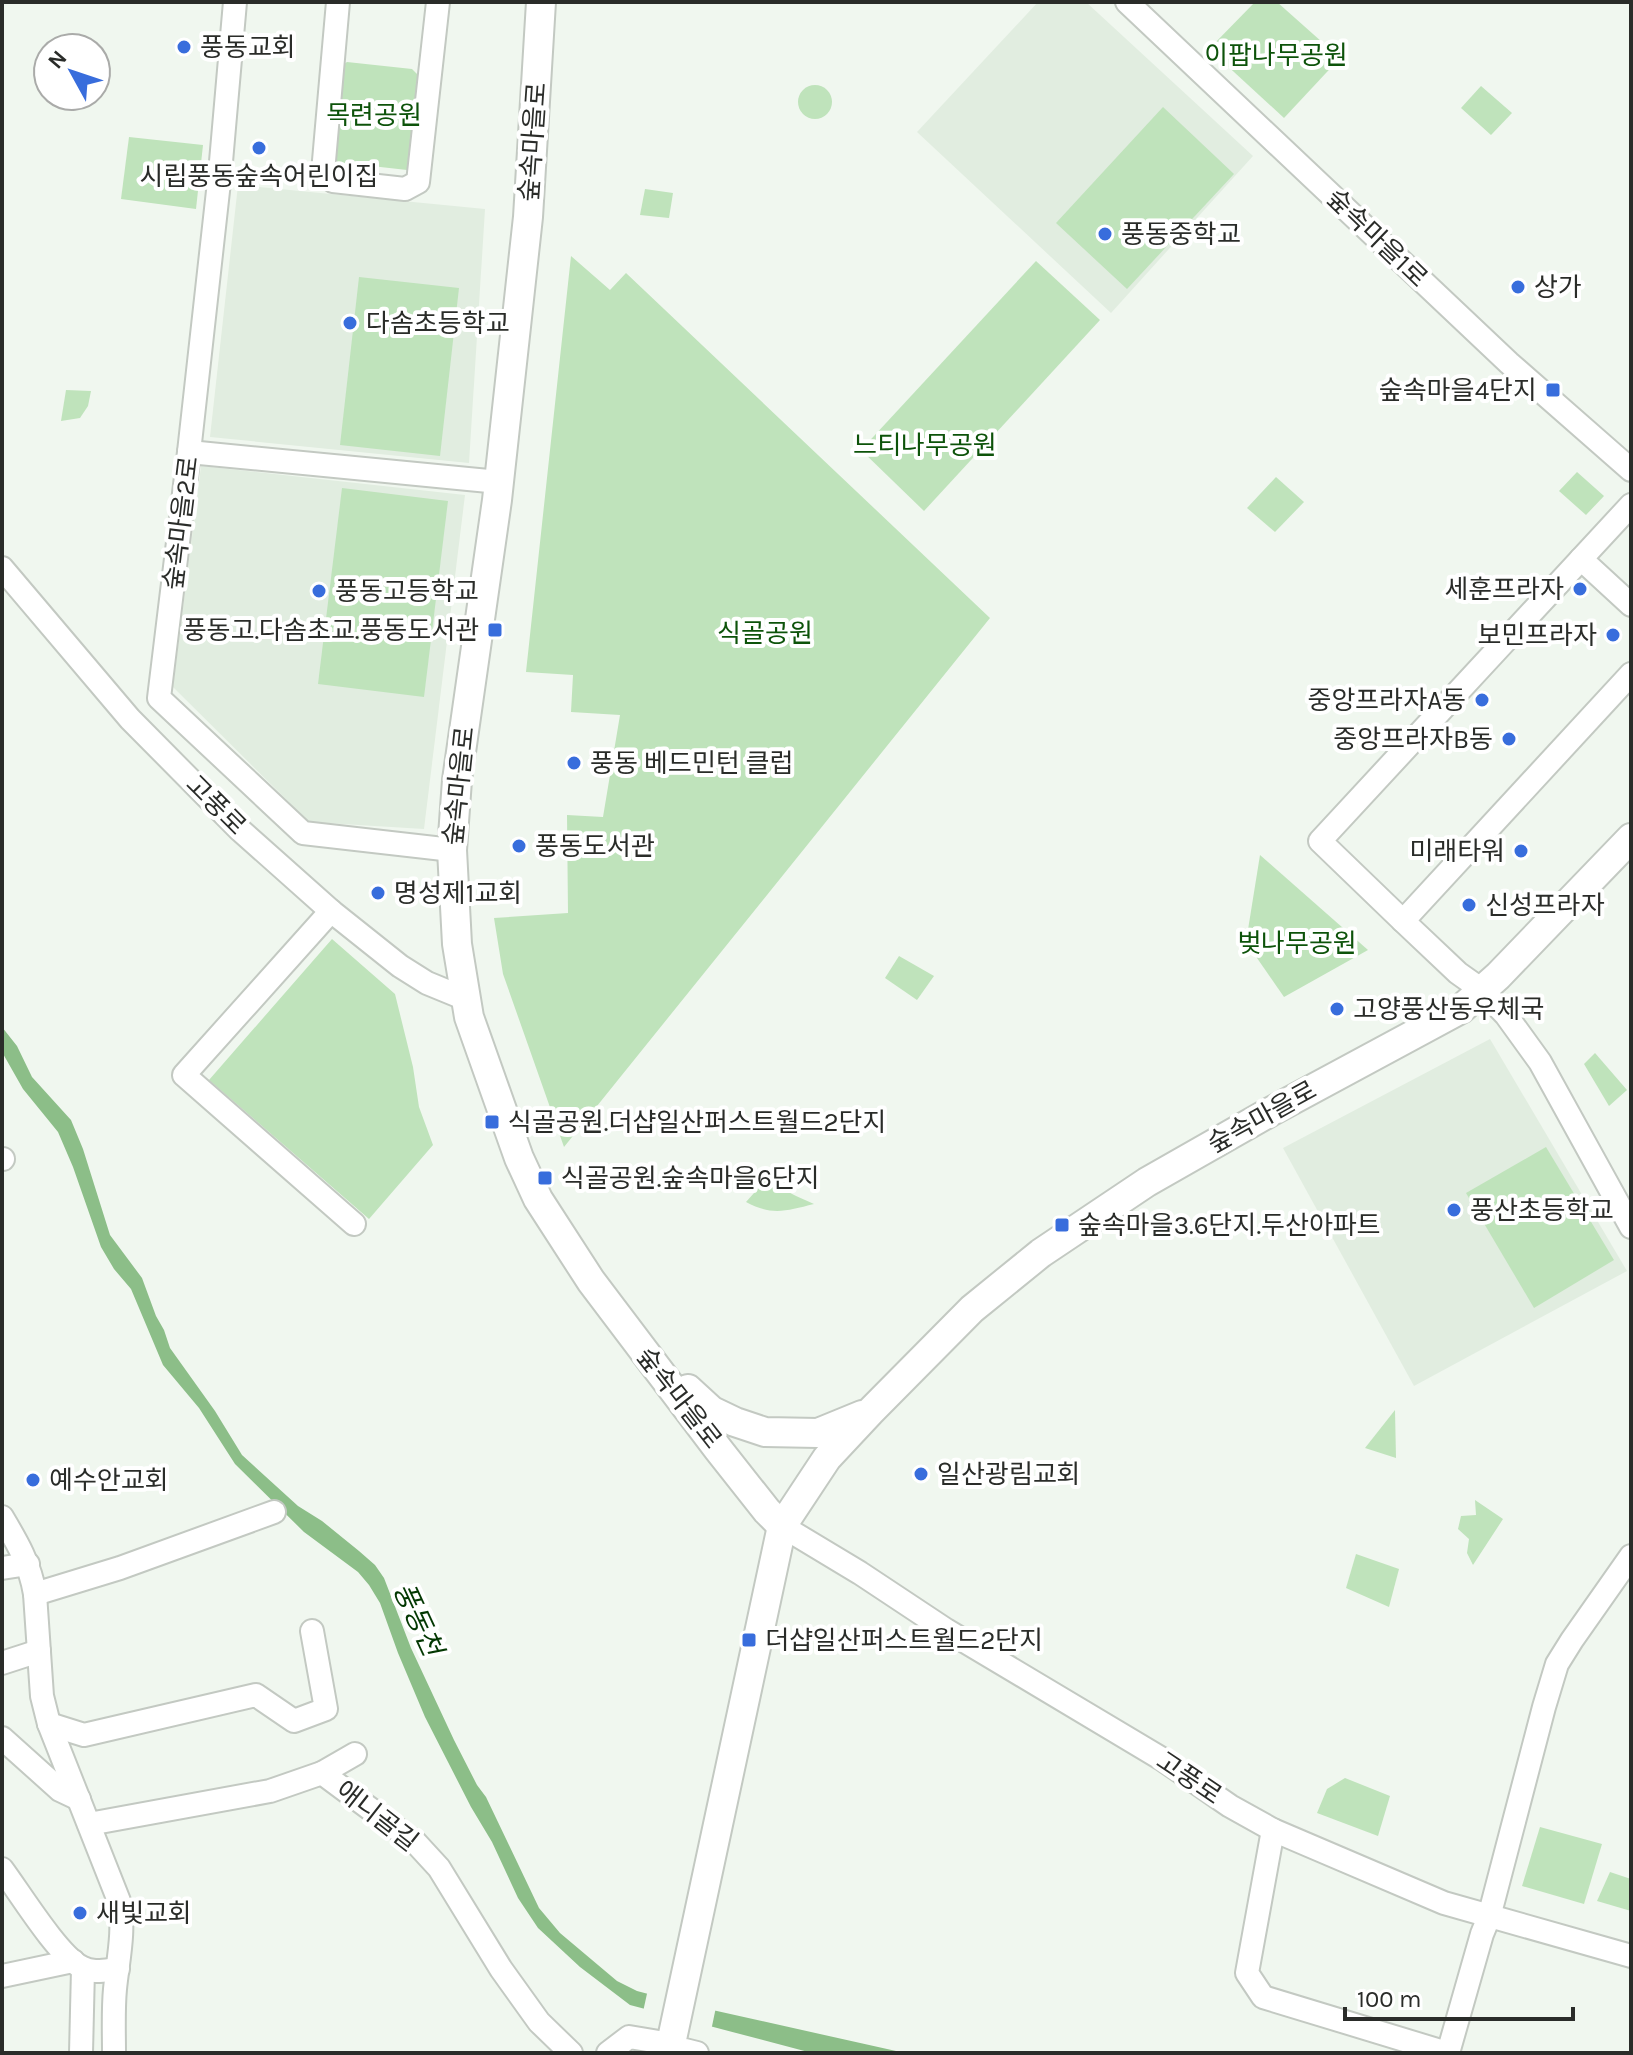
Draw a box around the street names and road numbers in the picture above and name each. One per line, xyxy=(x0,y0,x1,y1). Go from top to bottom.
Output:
street label: 숲속마을로 xyxy=(513,81,553,203)
street label: 숲속마을1로 xyxy=(1320,182,1434,294)
street label: 숲속마을2로 xyxy=(157,454,205,592)
street label: 숲속마을로 xyxy=(437,725,481,847)
street label: 고풍로 xyxy=(180,769,252,841)
street label: 숲속마을로 xyxy=(1202,1074,1322,1160)
street label: 숲속마을로 xyxy=(630,1341,728,1455)
street label: 고풍로 xyxy=(1151,1745,1227,1811)
street label: 애니골길 xyxy=(330,1774,424,1858)

